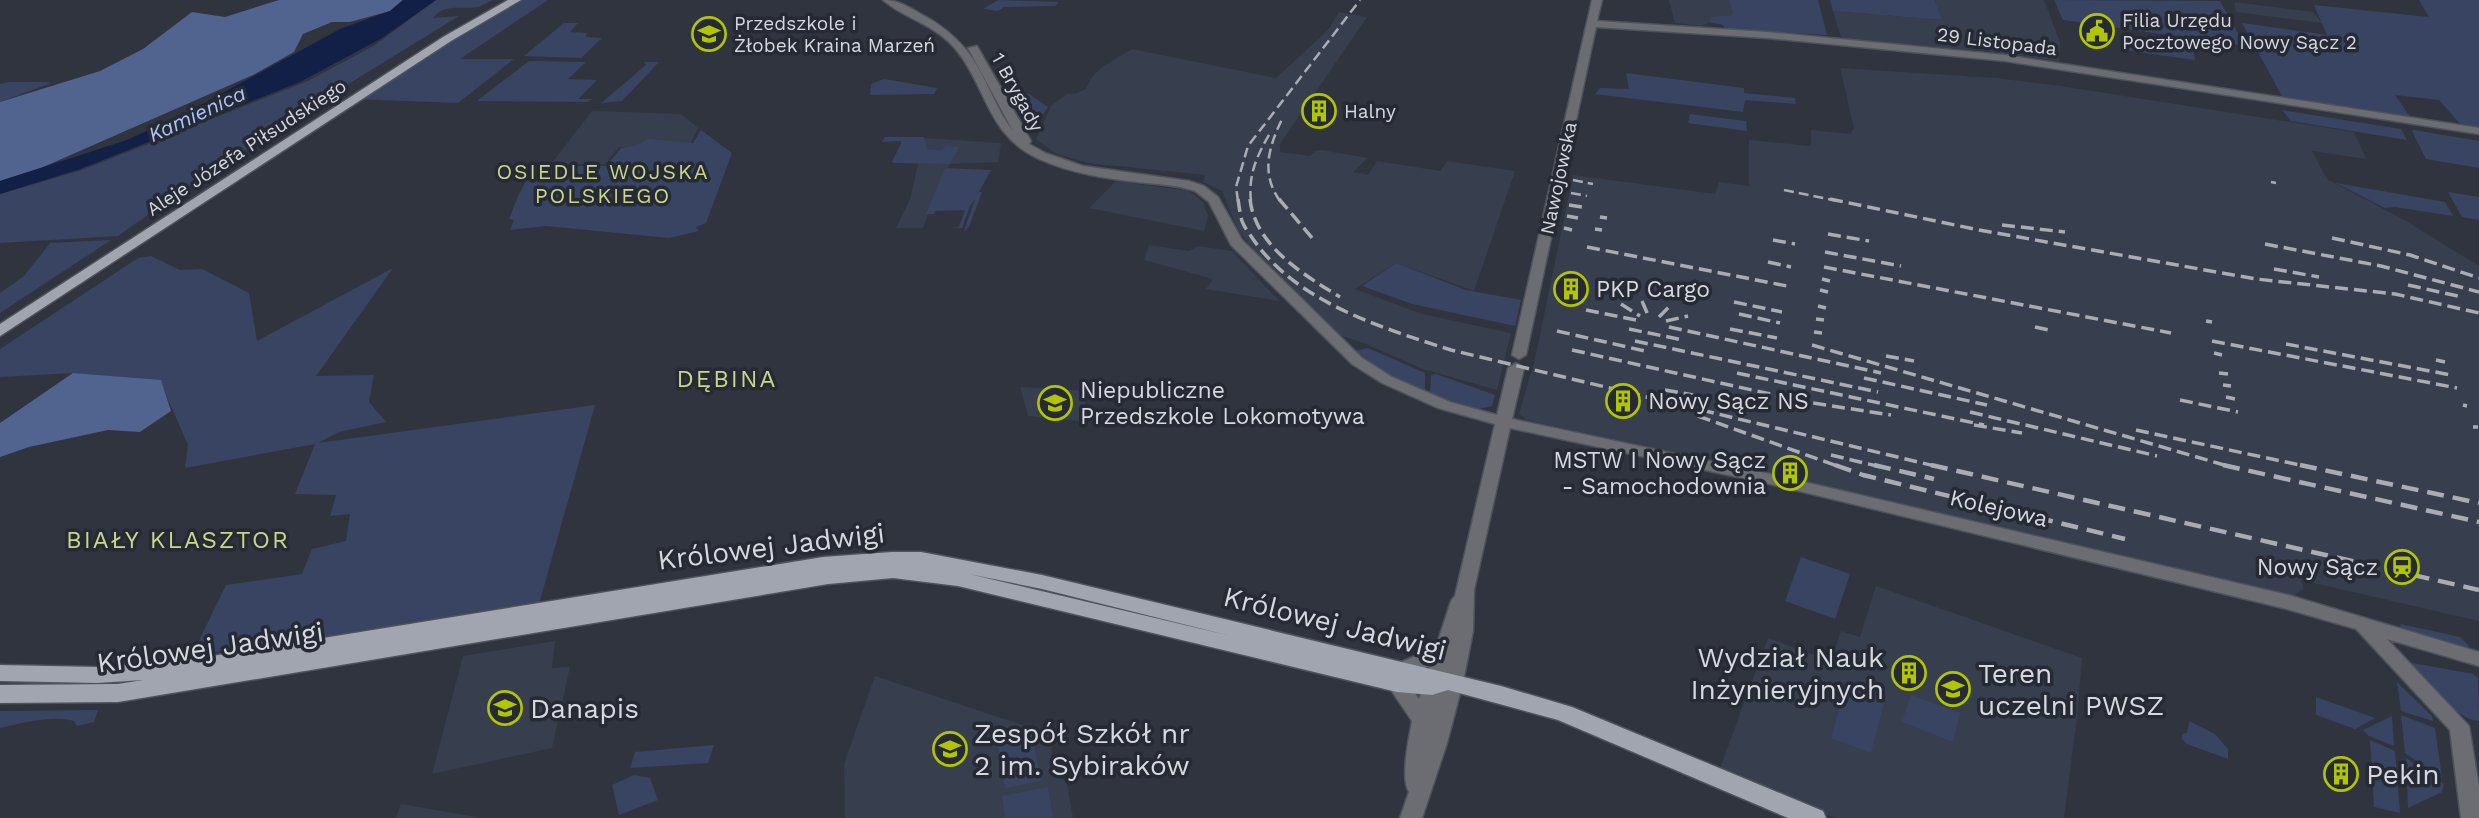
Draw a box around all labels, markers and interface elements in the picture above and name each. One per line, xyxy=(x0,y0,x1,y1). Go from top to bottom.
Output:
place label: Filia Urzędu Pocztowego Nowy Sącz 2 xyxy=(2122,9,2357,54)
place label: Przedszkole i Żłobek Kraina Marzeń xyxy=(734,12,935,57)
public building icon: Filia Urzędu Pocztowego Nowy Sącz 2 xyxy=(2078,12,2116,50)
school or university icon: Przedszkole i Żłobek Kraina Marzeń xyxy=(690,15,728,53)
street label: 29 Listopada xyxy=(1936,23,2058,60)
street label: 1 Brygady xyxy=(987,49,1049,136)
street label: Aleje Józefa Piłsudskiego xyxy=(142,74,350,221)
water label: Kamienica xyxy=(144,80,250,147)
building icon: Halny xyxy=(1300,92,1338,130)
place label: Halny xyxy=(1344,100,1396,123)
street label: Nawojowska xyxy=(1535,119,1582,237)
district label: OSIEDLE WOJSKA POLSKIEGO xyxy=(496,159,710,208)
building icon: PKP Cargo xyxy=(1552,270,1590,308)
place label: PKP Cargo xyxy=(1596,276,1710,303)
district label: DĘBINA xyxy=(677,365,777,393)
place label: Niepubliczne Przedszkole Lokomotywa xyxy=(1080,377,1365,430)
building icon: Nowy Sącz NS xyxy=(1604,382,1642,420)
school or university icon: Niepubliczne Przedszkole Lokomotywa xyxy=(1036,384,1074,422)
place label: Nowy Sącz NS xyxy=(1648,388,1809,415)
place label: MSTW I Nowy Sącz - Samochodownia xyxy=(1553,447,1766,500)
building icon: MSTW I Nowy Sącz - Samochodownia xyxy=(1771,454,1809,492)
street label: Kolejowa xyxy=(1947,484,2051,533)
street label: Królowej Jadwigi xyxy=(656,516,886,577)
district label: BIAŁY KLASZTOR xyxy=(66,526,290,554)
station icon: Nowy Sącz xyxy=(2383,548,2421,586)
place label: Nowy Sącz xyxy=(2257,554,2378,581)
street label: Królowej Jadwigi xyxy=(1220,580,1450,667)
street label: Królowej Jadwigi xyxy=(95,615,325,680)
place label: Wydział Nauk Inżynieryjnych xyxy=(1690,641,1884,706)
building icon: Wydział Nauk Inżynieryjnych xyxy=(1890,654,1928,692)
place label: Teren uczelni PWSZ xyxy=(1978,657,2164,722)
school or university icon: Teren uczelni PWSZ xyxy=(1934,670,1972,708)
school or university icon: Danapis xyxy=(486,689,524,727)
place label: Danapis xyxy=(530,692,639,725)
place label: Zespół Szkół nr 2 im. Sybiraków xyxy=(974,717,1190,782)
school or university icon: Zespół Szkół nr 2 im. Sybiraków xyxy=(931,730,969,768)
building icon: Pekin xyxy=(2322,755,2360,793)
place label: Pekin xyxy=(2366,758,2440,791)

